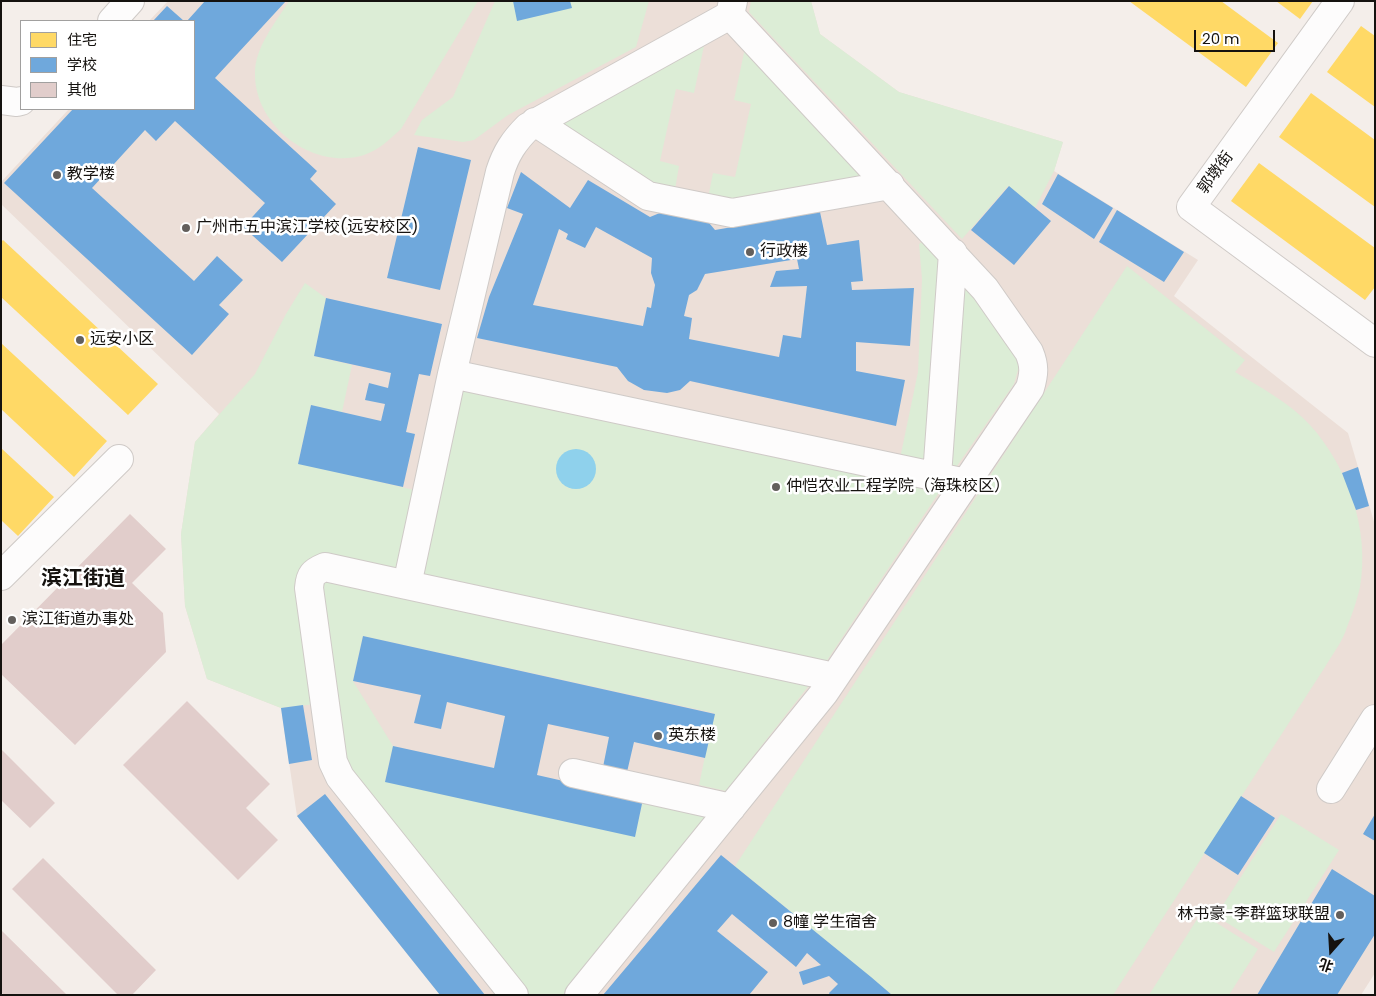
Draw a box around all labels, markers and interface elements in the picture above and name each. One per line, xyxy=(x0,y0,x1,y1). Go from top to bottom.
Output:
legend xyxy=(20,20,195,110)
scale bar xyxy=(1196,20,1277,52)
text: 20 m xyxy=(1202,28,1240,49)
text: 住宅 xyxy=(67,29,97,50)
text: 学校 xyxy=(67,54,97,75)
text: 其他 xyxy=(67,79,97,100)
street label: 郭墩街 xyxy=(1194,148,1238,198)
place label: 教学楼 xyxy=(67,165,115,185)
marker: 教学楼 xyxy=(51,169,63,181)
place label: 广州市五中滨江学校(远安校区) xyxy=(196,218,419,238)
marker: 广州市五中滨江学校(远安校区) xyxy=(180,222,192,234)
place label: 行政楼 xyxy=(760,242,808,262)
marker: 行政楼 xyxy=(744,246,756,258)
place label: 远安小区 xyxy=(90,330,154,350)
marker: 远安小区 xyxy=(74,334,86,346)
place label: 仲恺农业工程学院（海珠校区） xyxy=(786,477,1010,497)
marker: 仲恺农业工程学院（海珠校区） xyxy=(770,481,782,493)
district label: 滨江街道 xyxy=(41,567,125,593)
place label: 滨江街道办事处 xyxy=(22,610,134,630)
marker: 滨江街道办事处 xyxy=(6,614,18,626)
place label: 英东楼 xyxy=(668,726,716,746)
marker: 英东楼 xyxy=(652,730,664,742)
place label: 林书豪-李群篮球联盟 xyxy=(1177,905,1330,925)
marker: 林书豪-李群篮球联盟 xyxy=(1334,909,1346,921)
place label: 8幢 学生宿舍 xyxy=(783,913,877,933)
marker: 8幢 学生宿舍 xyxy=(767,917,779,929)
north arrow xyxy=(1306,926,1356,976)
text: 北 xyxy=(1316,953,1336,977)

